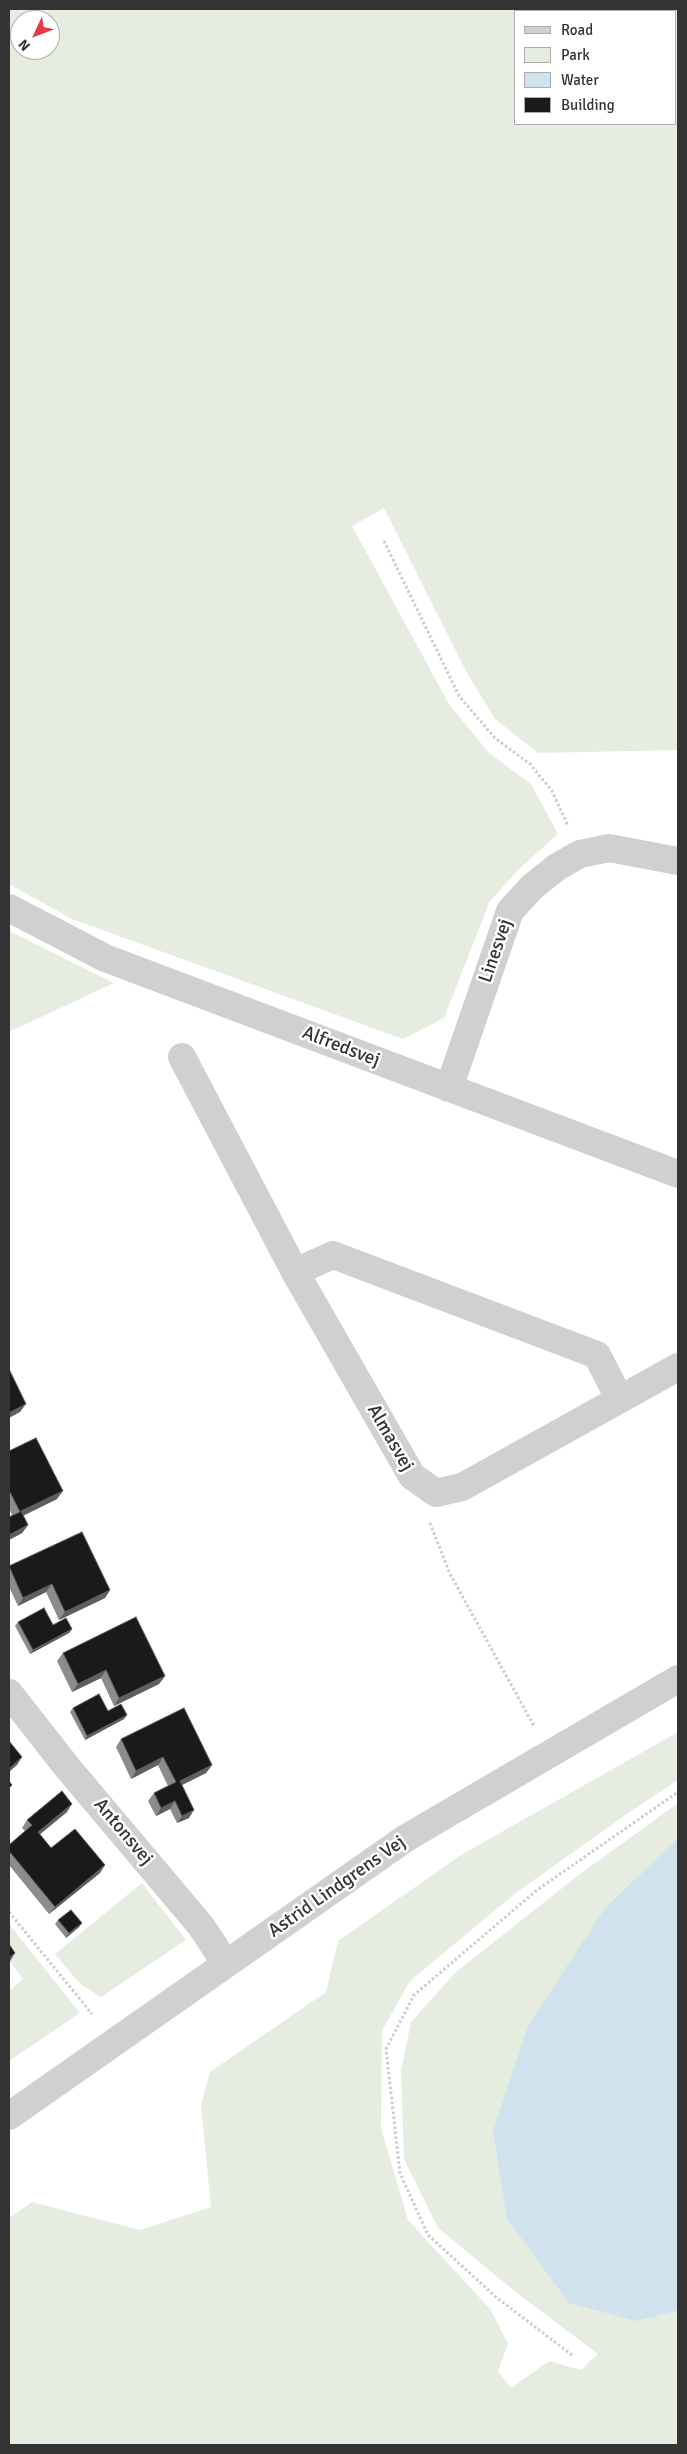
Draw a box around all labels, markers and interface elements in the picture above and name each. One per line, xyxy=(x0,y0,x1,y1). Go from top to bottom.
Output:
north arrow xyxy=(10,10,60,60)
legend xyxy=(514,10,677,125)
text: Road xyxy=(561,21,593,39)
text: N xyxy=(15,36,34,54)
text: Park xyxy=(561,46,590,64)
text: Water xyxy=(561,71,599,89)
text: Building xyxy=(561,96,615,114)
street label: Linesvej xyxy=(474,916,518,986)
street label: Alfredsvej xyxy=(299,1022,383,1072)
street label: Almasvej xyxy=(362,1401,418,1475)
street label: Antonsvej xyxy=(88,1794,158,1870)
street label: Astrid Lindgrens Vej xyxy=(264,1831,410,1943)

